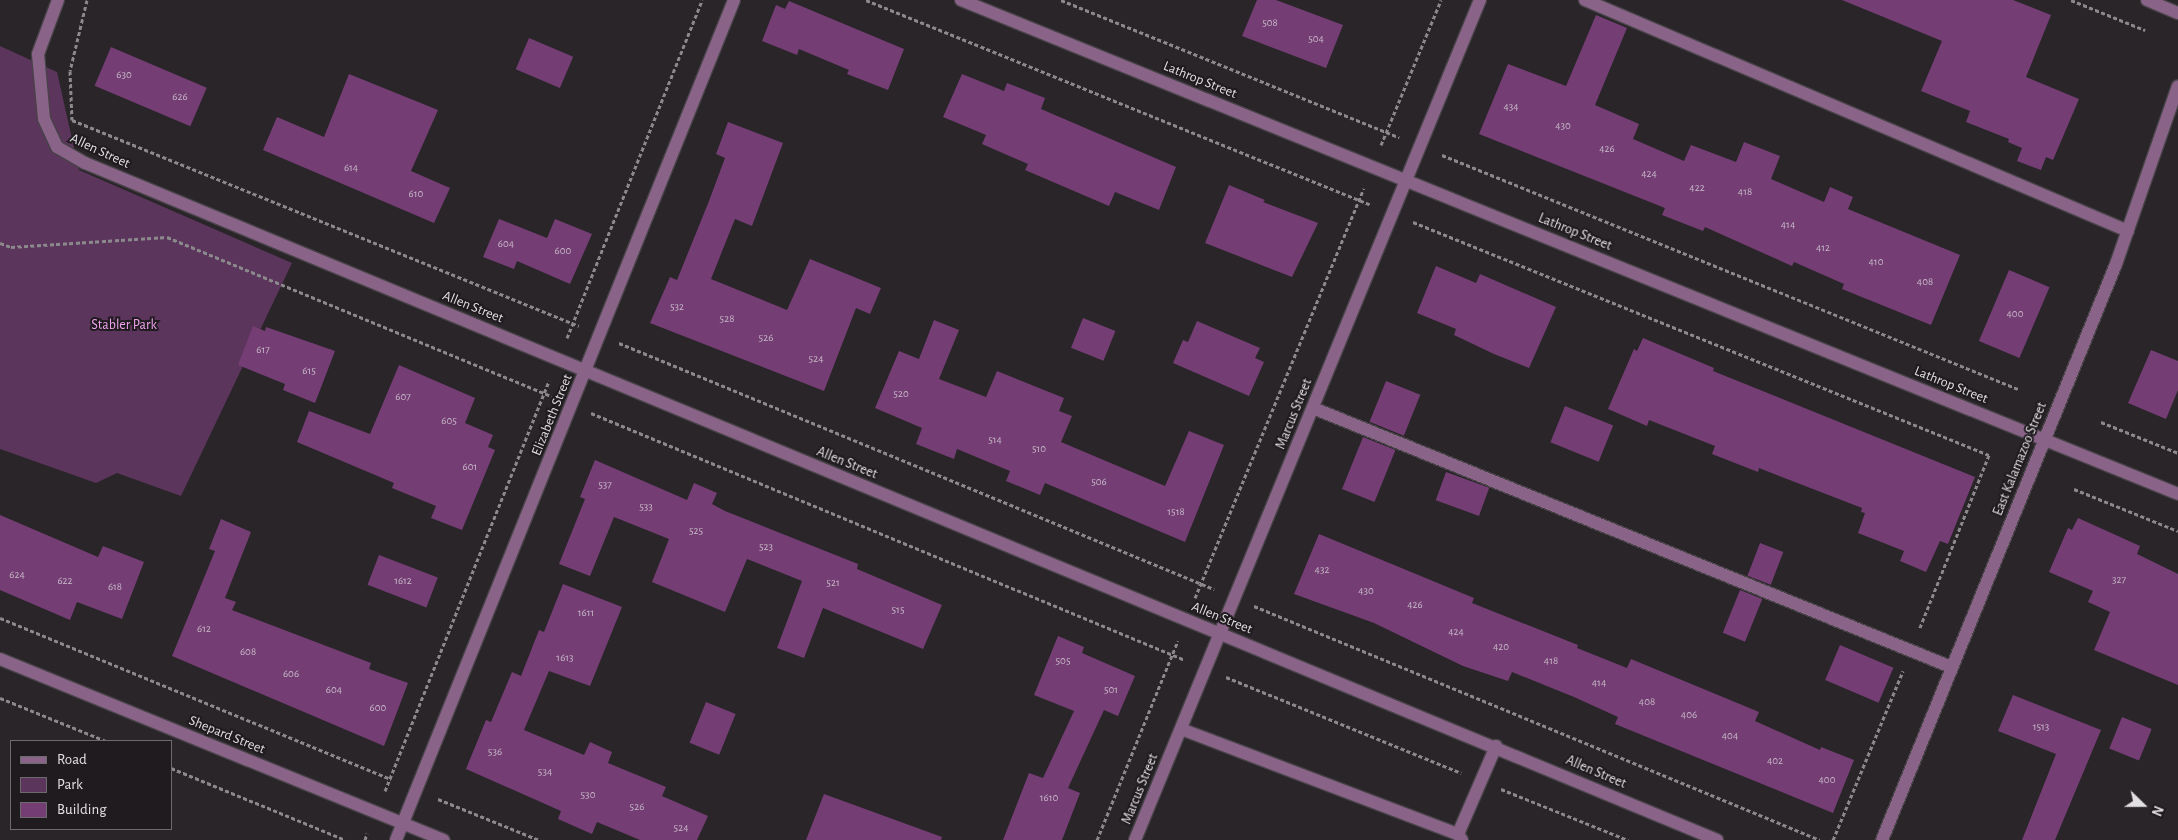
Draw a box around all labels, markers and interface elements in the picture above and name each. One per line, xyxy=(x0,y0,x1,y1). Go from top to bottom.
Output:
house number: 508 xyxy=(1262,16,1278,30)
house number: 504 xyxy=(1308,32,1324,46)
street label: Lathrop Street xyxy=(1161,58,1239,102)
house number: 630 xyxy=(116,68,132,82)
house number: 626 xyxy=(172,90,188,104)
house number: 434 xyxy=(1503,100,1519,114)
house number: 430 xyxy=(1555,119,1571,133)
street label: Allen Street xyxy=(67,130,133,172)
house number: 426 xyxy=(1599,142,1615,156)
house number: 614 xyxy=(344,161,358,175)
house number: 424 xyxy=(1641,167,1657,181)
house number: 422 xyxy=(1689,181,1705,195)
house number: 418 xyxy=(1738,185,1752,199)
house number: 610 xyxy=(409,187,423,201)
street label: Lathrop Street xyxy=(1536,210,1614,254)
house number: 414 xyxy=(1781,218,1795,232)
house number: 604 xyxy=(498,237,514,251)
house number: 412 xyxy=(1816,241,1830,255)
house number: 600 xyxy=(555,244,571,258)
house number: 410 xyxy=(1869,255,1883,269)
house number: 408 xyxy=(1917,275,1933,289)
street label: Allen Street xyxy=(440,287,506,327)
house number: 532 xyxy=(670,300,684,314)
house number: 400 xyxy=(2007,307,2023,321)
house number: 528 xyxy=(720,312,734,326)
park label: Stabler Park xyxy=(91,317,157,333)
house number: 526 xyxy=(759,331,773,345)
house number: 617 xyxy=(256,343,270,357)
house number: 524 xyxy=(809,352,823,366)
street label: Lathrop Street xyxy=(1912,363,1990,407)
house number: 615 xyxy=(302,364,316,378)
street label: Elizabeth Street xyxy=(528,372,576,458)
street label: Marcus Street xyxy=(1272,376,1316,452)
house number: 520 xyxy=(893,387,909,401)
house number: 607 xyxy=(395,390,411,404)
street label: East Kalamazoo Street xyxy=(1990,400,2050,518)
house number: 605 xyxy=(441,414,457,428)
house number: 514 xyxy=(988,433,1002,447)
house number: 510 xyxy=(1032,442,1046,456)
street label: Allen Street xyxy=(814,443,880,483)
house number: 601 xyxy=(463,460,477,474)
house number: 506 xyxy=(1091,475,1107,489)
house number: 537 xyxy=(598,478,612,492)
house number: 533 xyxy=(639,500,653,514)
house number: 1518 xyxy=(1167,505,1185,519)
house number: 525 xyxy=(689,524,703,538)
house number: 523 xyxy=(759,540,773,554)
house number: 432 xyxy=(1315,563,1329,577)
house number: 624 xyxy=(9,568,25,582)
house number: 327 xyxy=(2112,573,2126,587)
house number: 622 xyxy=(57,574,73,588)
house number: 1612 xyxy=(394,574,412,588)
house number: 521 xyxy=(826,576,840,590)
house number: 618 xyxy=(108,580,122,594)
house number: 430 xyxy=(1358,584,1374,598)
street label: Allen Street xyxy=(1189,598,1255,638)
house number: 426 xyxy=(1407,598,1423,612)
house number: 515 xyxy=(892,603,904,617)
house number: 1611 xyxy=(578,606,594,620)
house number: 612 xyxy=(197,622,211,636)
house number: 424 xyxy=(1448,625,1464,639)
house number: 420 xyxy=(1493,640,1509,654)
house number: 608 xyxy=(240,645,256,659)
house number: 1613 xyxy=(556,651,574,665)
house number: 505 xyxy=(1055,654,1071,668)
house number: 418 xyxy=(1544,654,1558,668)
house number: 606 xyxy=(283,667,299,681)
house number: 414 xyxy=(1592,676,1606,690)
house number: 604 xyxy=(326,683,342,697)
house number: 501 xyxy=(1104,683,1118,697)
house number: 408 xyxy=(1639,695,1655,709)
house number: 600 xyxy=(370,701,386,715)
house number: 406 xyxy=(1681,708,1697,722)
street label: Shepard Street xyxy=(186,712,268,758)
house number: 1513 xyxy=(2033,720,2049,734)
house number: 404 xyxy=(1722,729,1738,743)
legend xyxy=(10,740,172,830)
house number: 536 xyxy=(488,745,502,759)
street label: Marcus Street xyxy=(1118,751,1162,827)
text: Road xyxy=(57,752,87,767)
street label: Allen Street xyxy=(1563,752,1629,792)
house number: 402 xyxy=(1767,754,1783,768)
house number: 534 xyxy=(538,765,552,779)
house number: 400 xyxy=(1819,773,1835,787)
text: Park xyxy=(57,777,83,792)
north arrow xyxy=(2118,780,2168,830)
house number: 530 xyxy=(581,788,595,802)
house number: 1610 xyxy=(1040,791,1058,805)
house number: 526 xyxy=(630,800,644,814)
text: Building xyxy=(57,802,107,817)
text: N xyxy=(2149,803,2165,818)
house number: 524 xyxy=(674,821,688,835)

